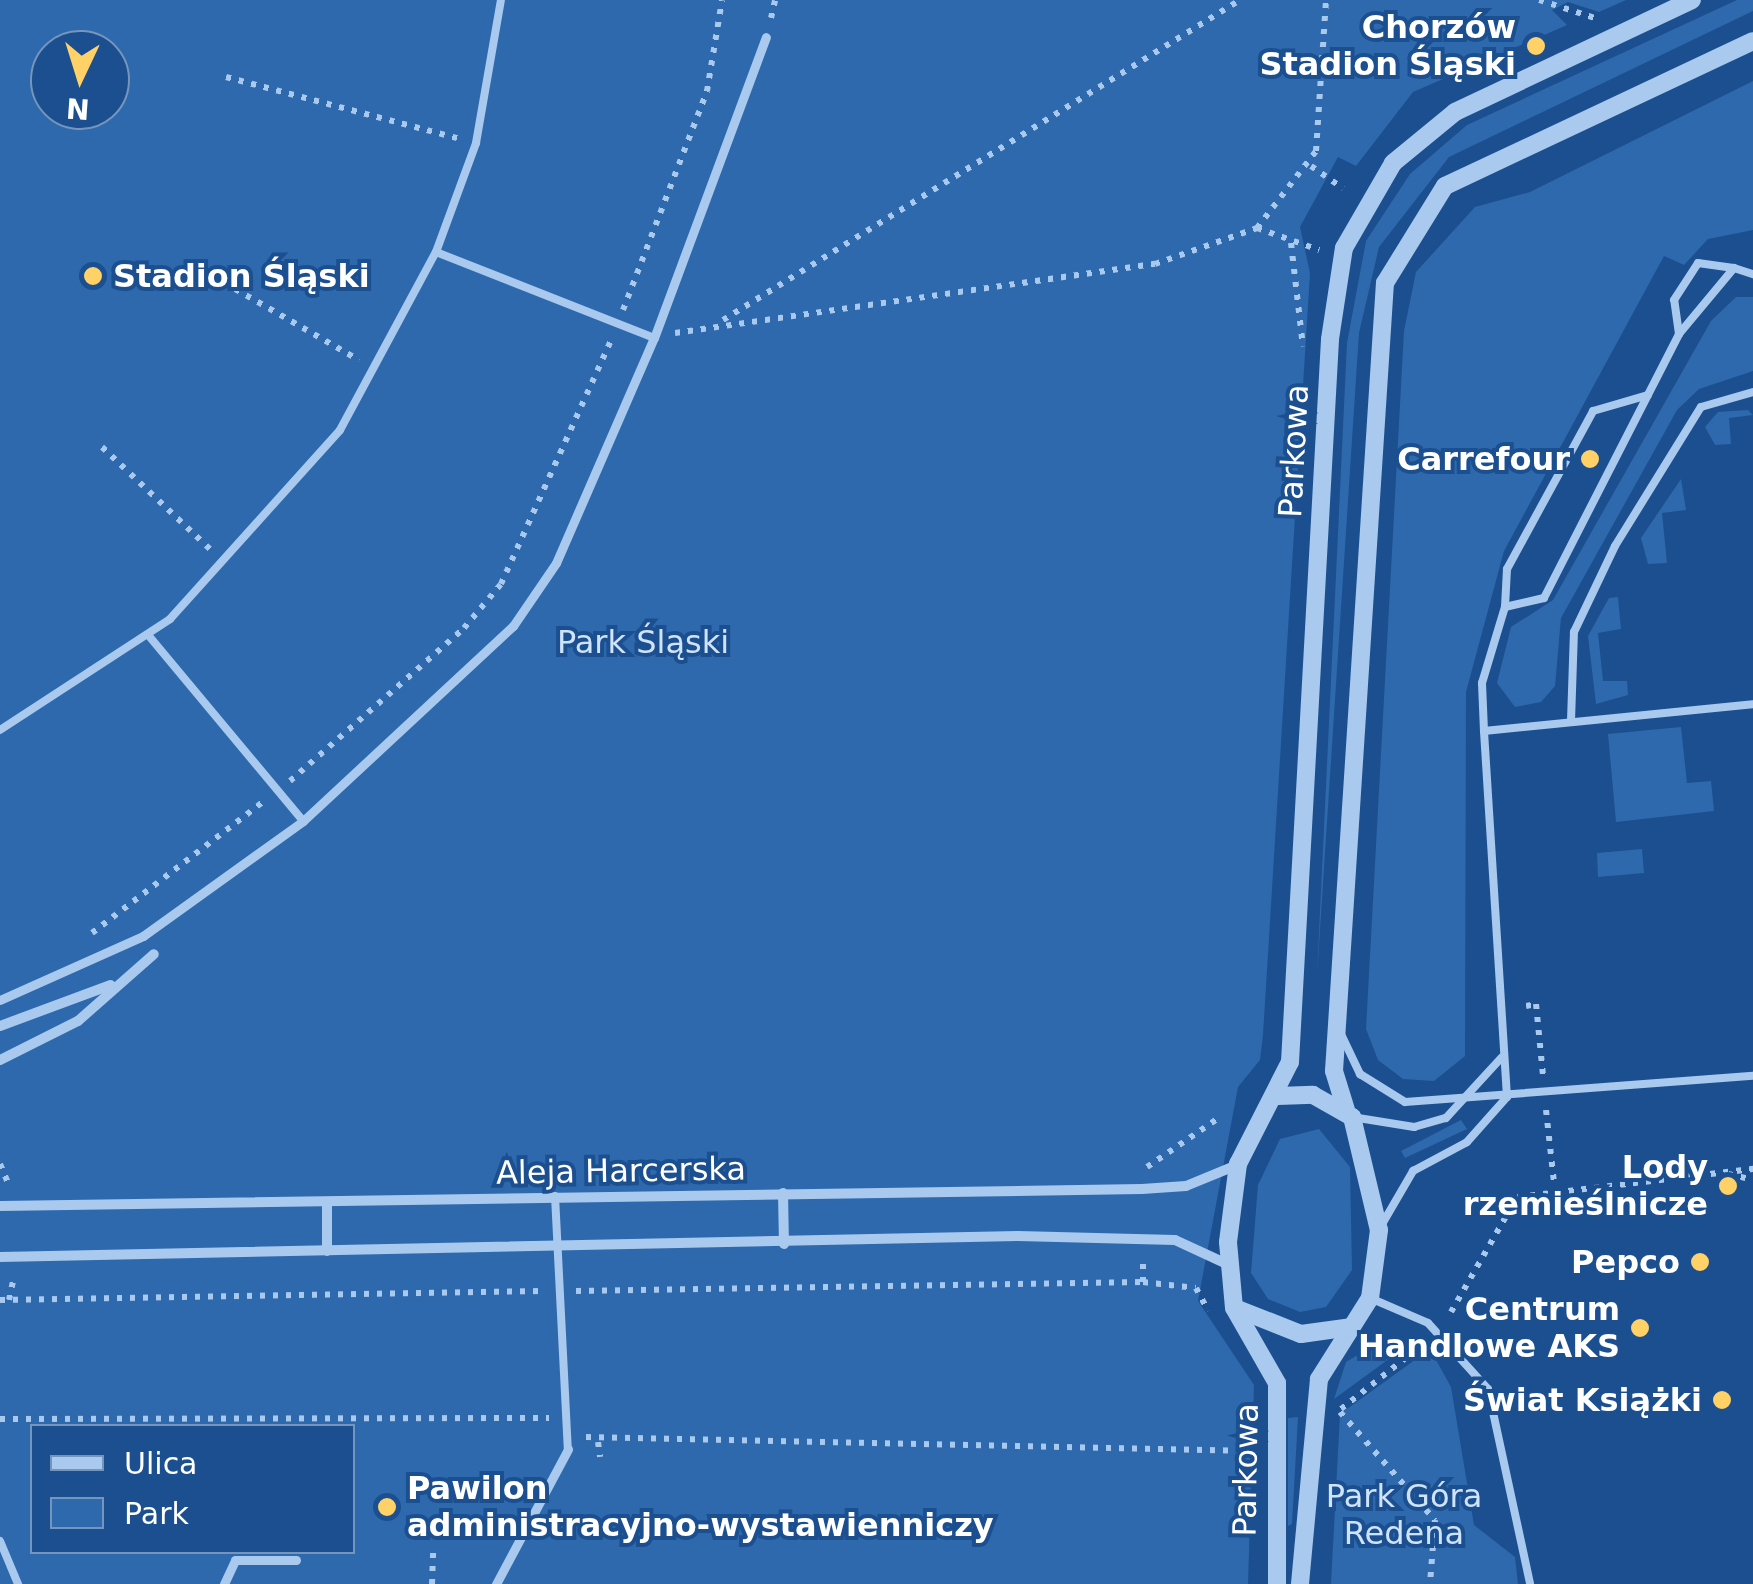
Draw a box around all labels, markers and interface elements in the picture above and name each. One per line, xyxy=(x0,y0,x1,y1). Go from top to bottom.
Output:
place label: Chorzów Stadion Śląski xyxy=(1259,9,1516,84)
north arrow xyxy=(30,30,130,130)
marker: Chorzów Stadion Śląski xyxy=(1525,35,1547,57)
text: N xyxy=(65,91,91,126)
place label: Stadion Śląski xyxy=(113,257,370,295)
marker: Stadion Śląski xyxy=(82,265,104,287)
street label: Parkowa xyxy=(1271,383,1317,519)
place label: Carrefour xyxy=(1397,440,1570,478)
marker: Carrefour xyxy=(1579,448,1601,470)
park label: Park Śląski xyxy=(557,623,729,661)
place label: Lody rzemieślnicze xyxy=(1463,1149,1708,1224)
street label: Aleja Harcerska xyxy=(496,1150,746,1192)
marker: Lody rzemieślnicze xyxy=(1717,1175,1739,1197)
place label: Pepco xyxy=(1571,1243,1680,1281)
marker: Pepco xyxy=(1689,1251,1711,1273)
place label: Centrum Handlowe AKS xyxy=(1358,1291,1620,1366)
marker: Centrum Handlowe AKS xyxy=(1629,1317,1651,1339)
place label: Świat Książki xyxy=(1463,1381,1702,1419)
marker: Świat Książki xyxy=(1711,1389,1733,1411)
street label: Parkowa xyxy=(1226,1403,1266,1537)
legend xyxy=(30,1424,355,1554)
text: Ulica xyxy=(124,1446,198,1481)
place label: Pawilon administracyjno-wystawienniczy xyxy=(407,1470,994,1545)
park label: Park Góra Redena xyxy=(1326,1478,1482,1553)
text: Park xyxy=(124,1496,189,1531)
marker: Pawilon administracyjno-wystawienniczy xyxy=(376,1496,398,1518)

